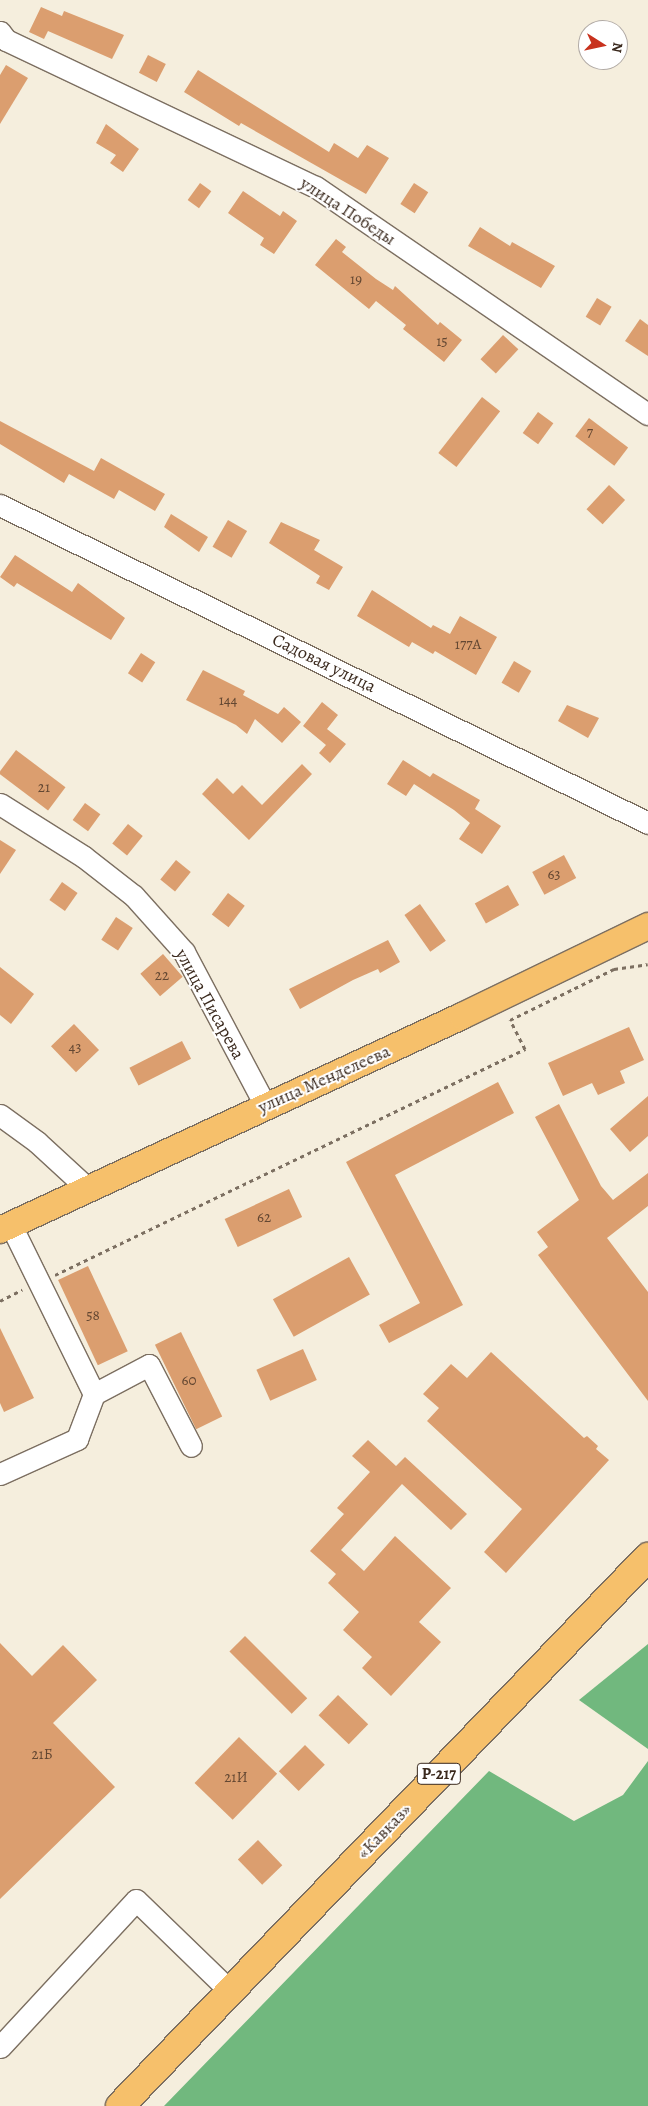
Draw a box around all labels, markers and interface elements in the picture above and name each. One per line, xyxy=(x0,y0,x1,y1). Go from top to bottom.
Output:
north arrow xyxy=(578,20,628,70)
text: N xyxy=(607,41,628,54)
street label: улица Победы xyxy=(296,172,400,250)
house number: 19 xyxy=(350,271,362,289)
house number: 15 xyxy=(436,333,448,351)
house number: 7 xyxy=(587,424,593,442)
street label: Садовая улица xyxy=(269,629,379,697)
house number: 177А xyxy=(455,636,481,654)
house number: 144 xyxy=(219,692,237,710)
house number: 21 xyxy=(38,779,50,797)
house number: 63 xyxy=(547,866,561,884)
street label: улица Писарева xyxy=(171,945,249,1063)
house number: 22 xyxy=(155,967,169,985)
house number: 43 xyxy=(68,1039,82,1057)
street label: улица Менделеева xyxy=(255,1040,393,1118)
house number: 62 xyxy=(257,1209,271,1227)
house number: 58 xyxy=(86,1307,100,1325)
house number: 60 xyxy=(182,1372,196,1390)
house number: 21Б xyxy=(31,1746,53,1764)
road number: Р-217 xyxy=(416,1760,462,1788)
house number: 21И xyxy=(224,1769,248,1787)
street label: «Кавказ» xyxy=(352,1799,416,1863)

